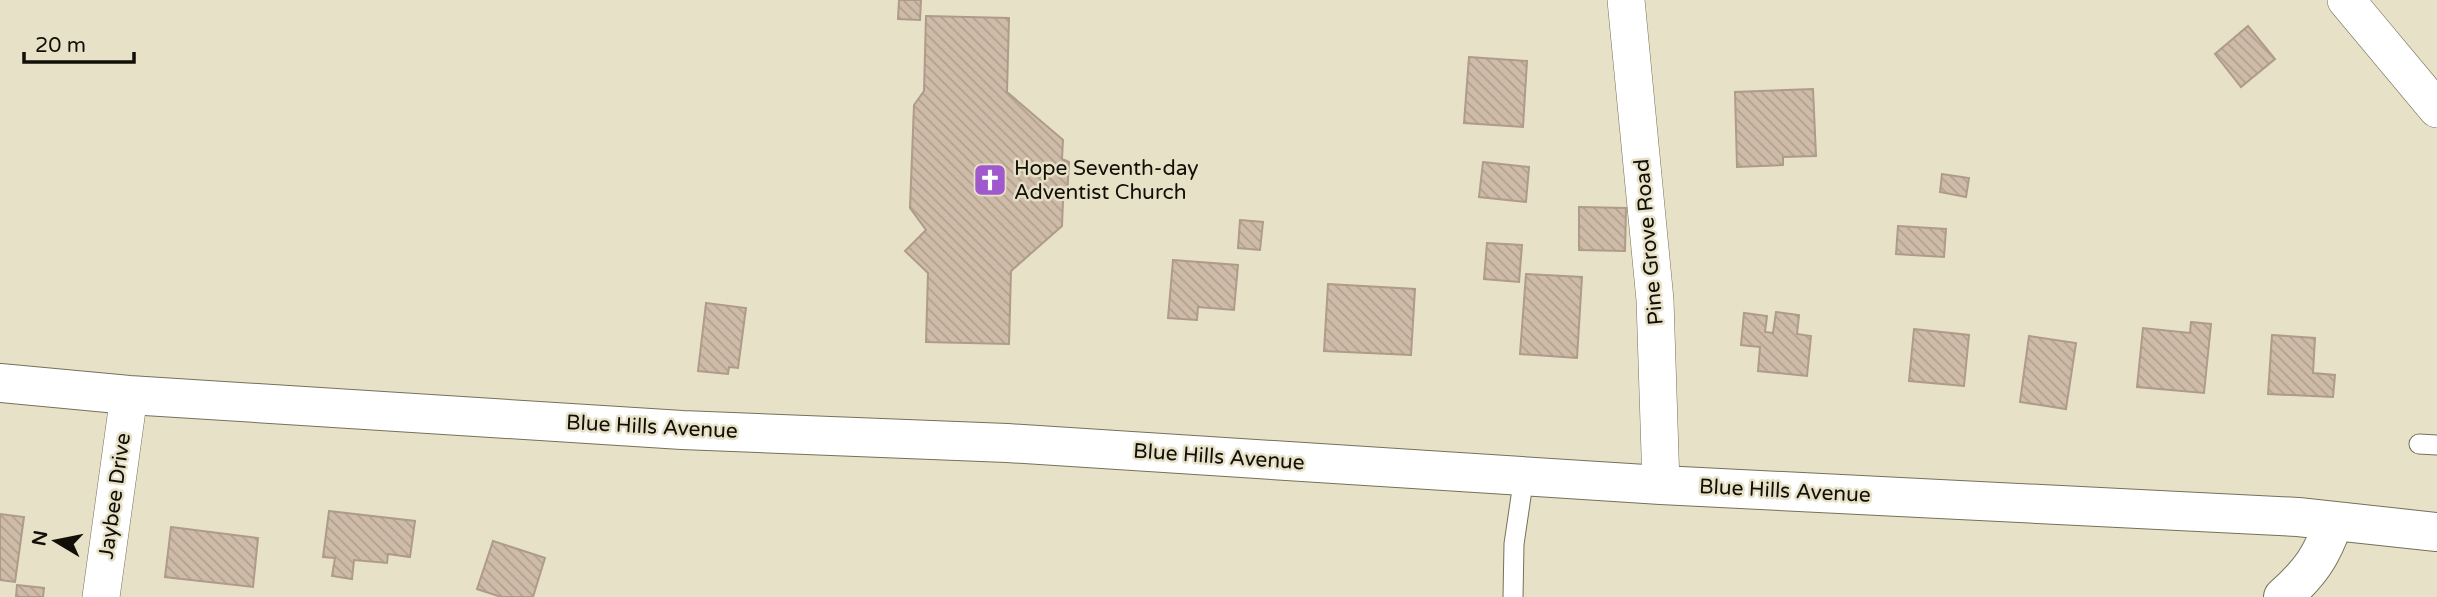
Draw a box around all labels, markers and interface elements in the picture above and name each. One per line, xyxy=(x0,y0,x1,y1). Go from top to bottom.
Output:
scale bar xyxy=(24,21,135,65)
text: 20 m xyxy=(35,33,86,58)
place label: Hope Seventh-day Adventist Church xyxy=(1014,156,1199,205)
street label: Pine Grove Road xyxy=(1629,158,1669,326)
church icon: Hope Seventh-day Adventist Church xyxy=(971,161,1009,199)
street label: Blue Hills Avenue xyxy=(566,410,739,444)
street label: Jaybee Drive xyxy=(94,431,136,561)
street label: Blue Hills Avenue xyxy=(1132,439,1306,475)
street label: Blue Hills Avenue xyxy=(1699,474,1872,508)
north arrow xyxy=(21,506,91,576)
text: N xyxy=(28,529,52,548)

